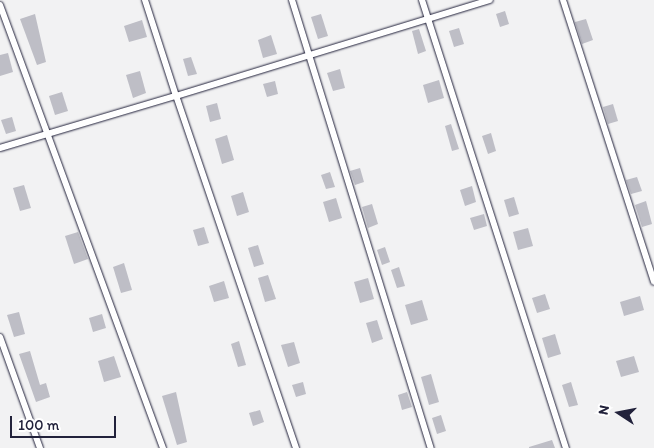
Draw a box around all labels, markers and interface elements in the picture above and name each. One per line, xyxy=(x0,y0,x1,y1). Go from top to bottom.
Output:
north arrow xyxy=(594,388,644,438)
text: N xyxy=(595,404,613,416)
scale bar xyxy=(12,406,119,438)
text: 100 m xyxy=(18,416,59,434)

